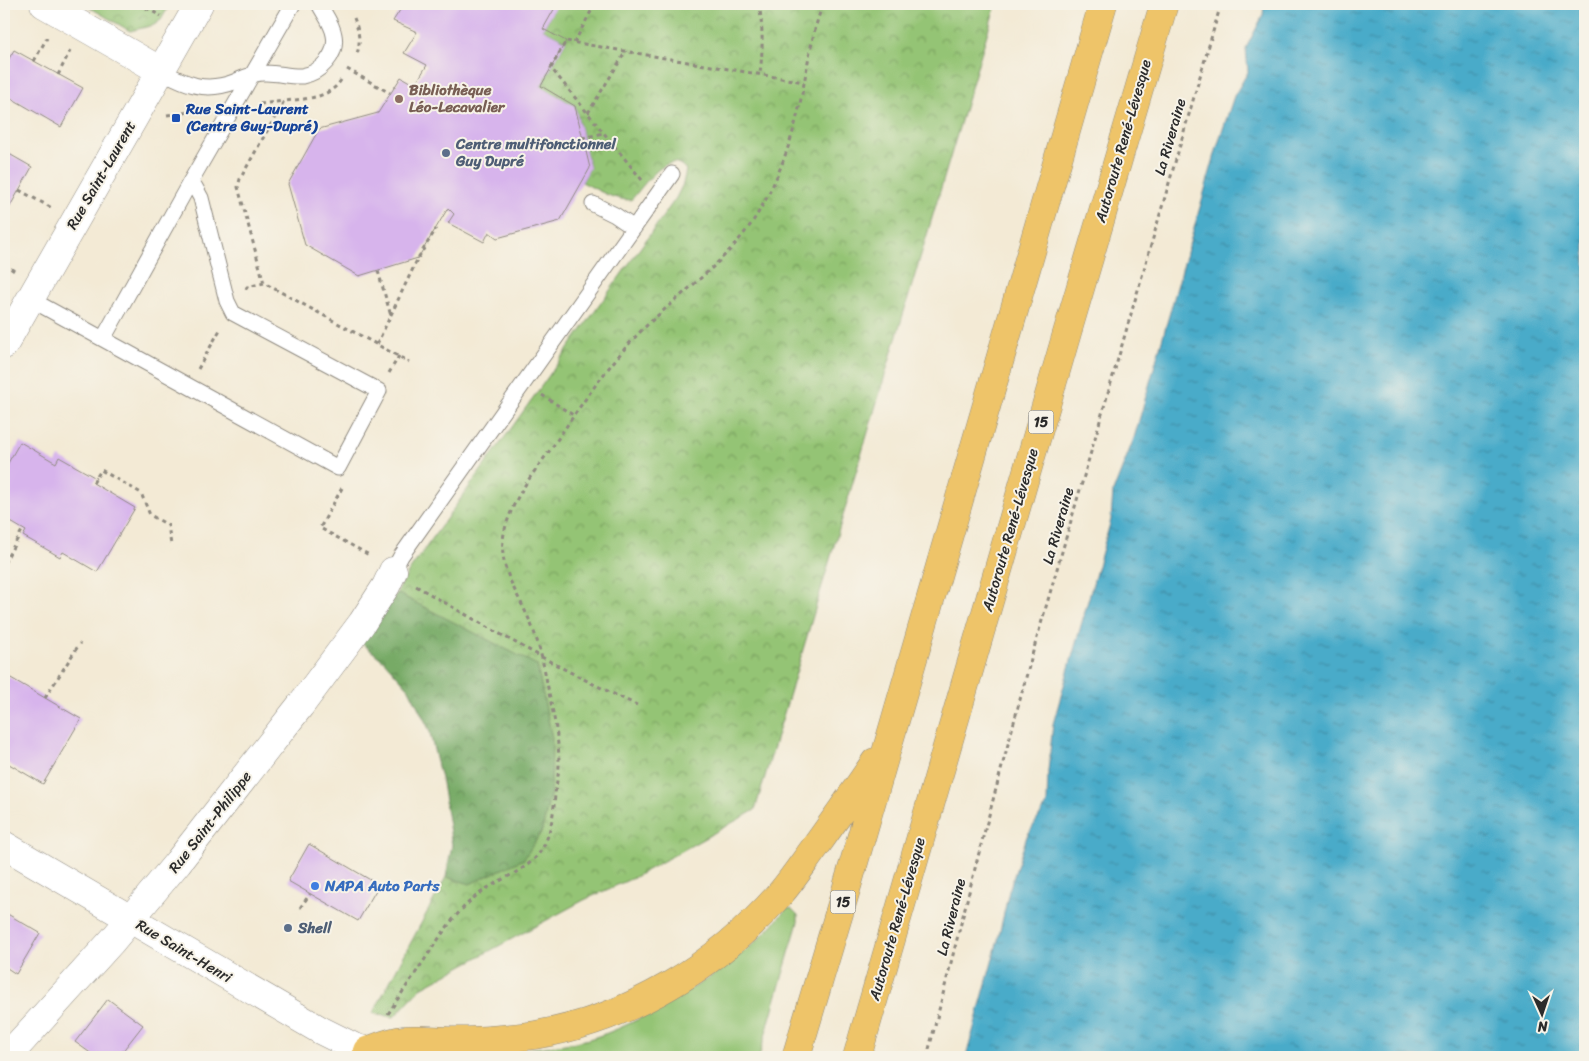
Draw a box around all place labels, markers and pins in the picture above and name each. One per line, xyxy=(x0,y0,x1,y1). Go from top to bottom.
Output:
place label: Bibliothèque Léo-Lecavalier xyxy=(409,77,506,120)
marker: Bibliothèque Léo-Lecavalier xyxy=(393,93,405,105)
place label: Rue Saint-Laurent (Centre Guy-Dupré) xyxy=(185,96,319,139)
marker: Rue Saint-Laurent (Centre Guy-Dupré) xyxy=(170,112,182,124)
place label: Centre multifonctionnel Guy Dupré xyxy=(455,131,617,174)
marker: Centre multifonctionnel Guy Dupré xyxy=(440,147,452,159)
place label: NAPA Auto Parts xyxy=(324,873,440,899)
marker: NAPA Auto Parts xyxy=(309,880,321,892)
place label: Shell xyxy=(297,915,332,941)
marker: Shell xyxy=(282,922,294,934)

